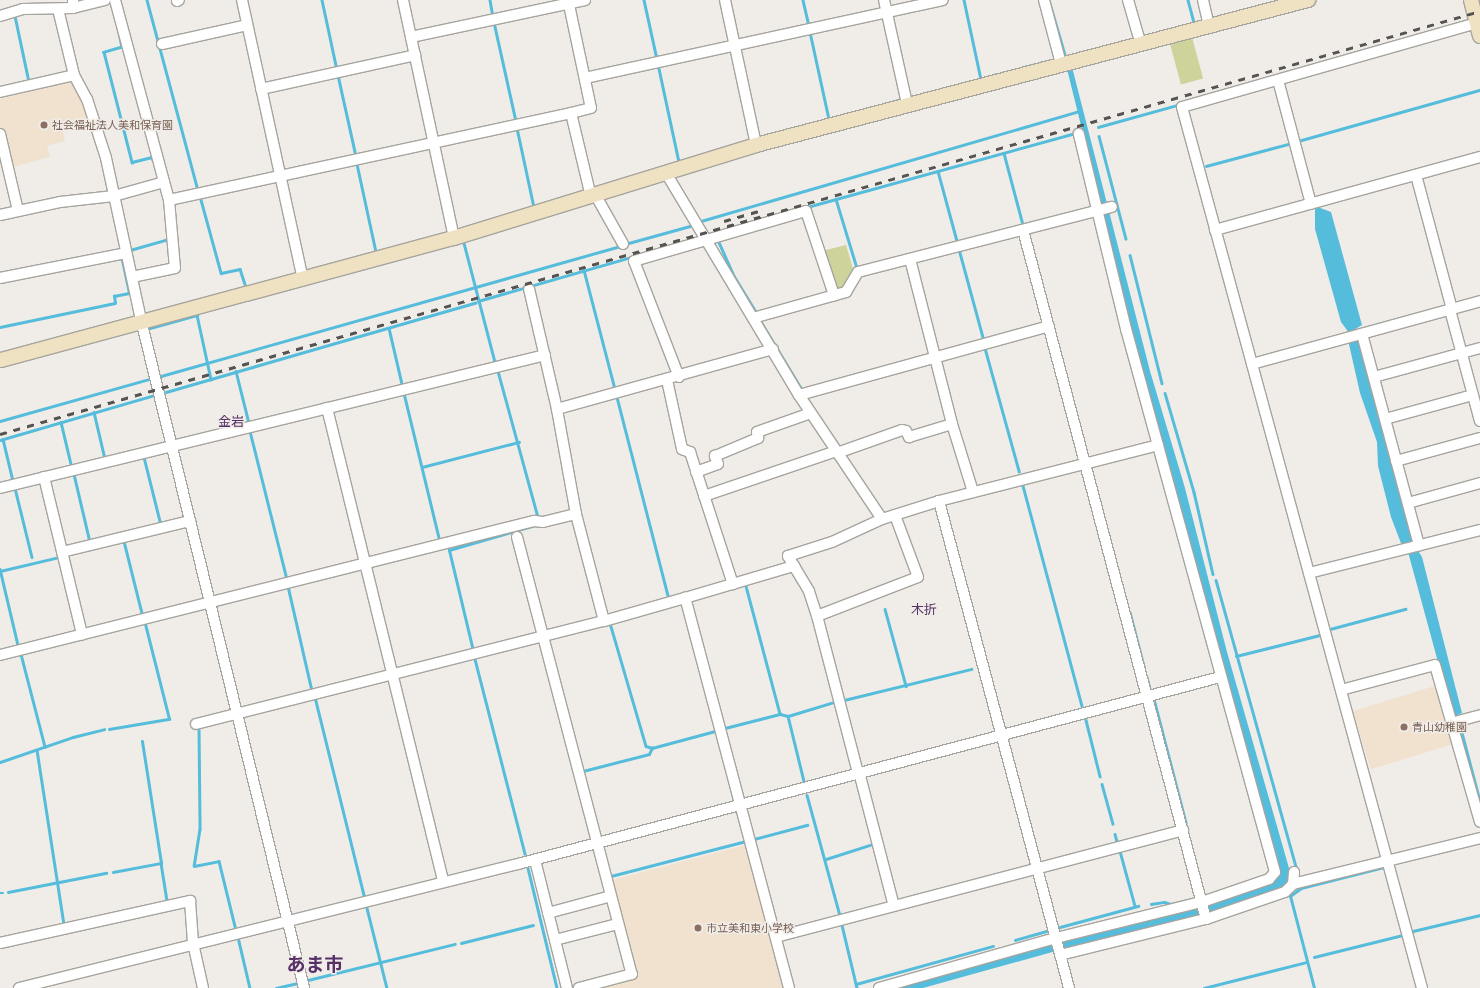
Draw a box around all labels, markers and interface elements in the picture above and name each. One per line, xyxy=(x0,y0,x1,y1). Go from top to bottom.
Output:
place label: 社会福祉法人美和保育園 xyxy=(52,118,173,132)
marker: 社会福祉法人美和保育園 xyxy=(39,120,49,130)
district label: 金岩 xyxy=(218,414,244,430)
district label: 木折 xyxy=(911,602,937,618)
place label: 青山幼稚園 xyxy=(1412,720,1467,734)
marker: 青山幼稚園 xyxy=(1399,722,1409,732)
place label: 市立美和東小学校 xyxy=(706,921,794,935)
marker: 市立美和東小学校 xyxy=(693,923,703,933)
district label: あま市 xyxy=(287,954,343,976)

